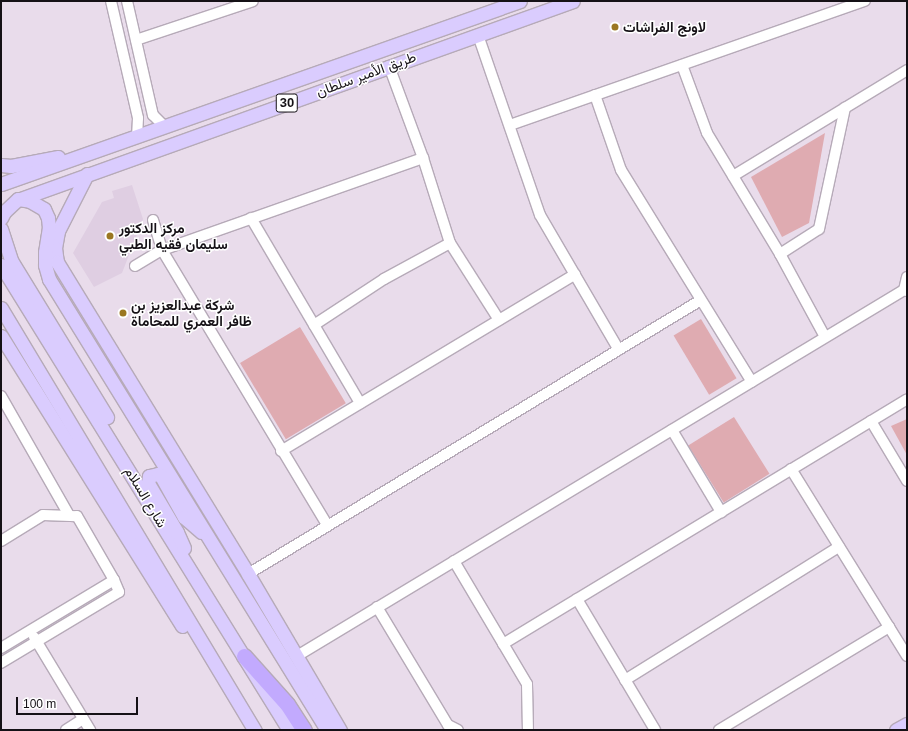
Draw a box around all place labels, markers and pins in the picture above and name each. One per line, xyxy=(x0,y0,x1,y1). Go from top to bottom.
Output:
place label: لاونج الفراشات xyxy=(623,19,706,35)
marker: لاونج الفراشات xyxy=(610,22,620,32)
place label: مركز الدكتور سليمان فقيه الطبي xyxy=(119,220,228,252)
marker: مركز الدكتور سليمان فقيه الطبي xyxy=(104,230,116,242)
place label: شركة عبدالعزيز بن ظافر العمري للمحاماة xyxy=(131,297,252,330)
marker: شركة عبدالعزيز بن ظافر العمري للمحاماة xyxy=(118,308,128,318)

